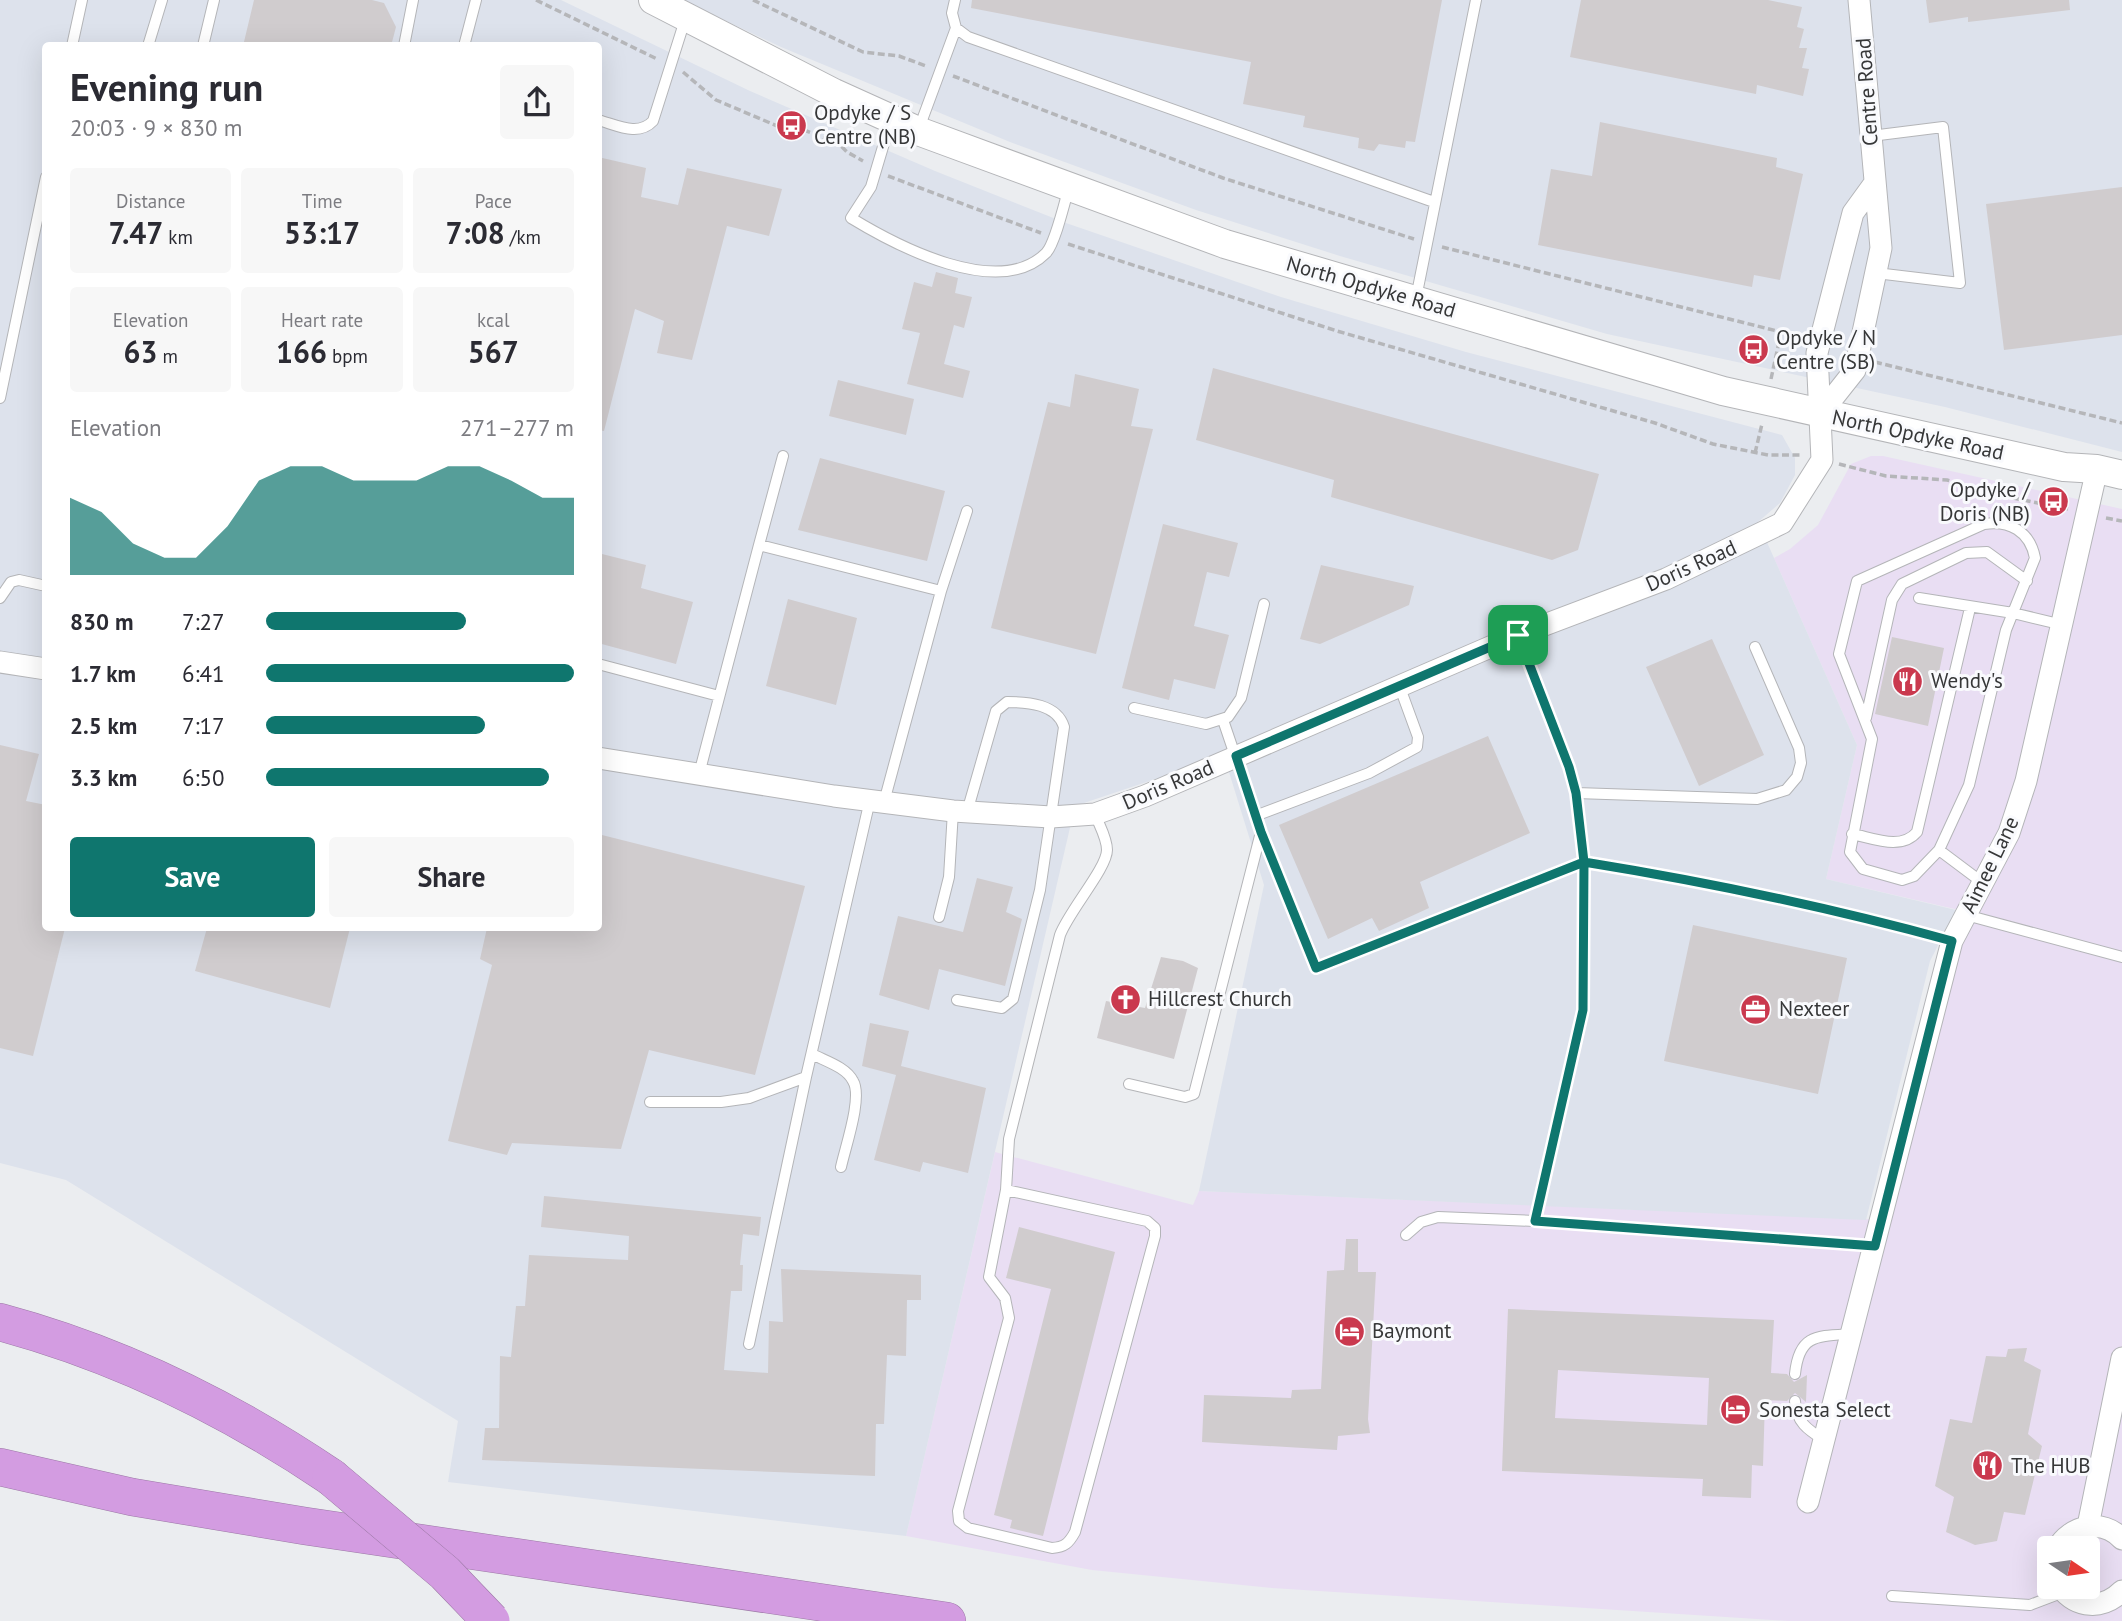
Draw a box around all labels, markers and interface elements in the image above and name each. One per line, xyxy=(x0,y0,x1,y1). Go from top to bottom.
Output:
street label: Centre Road xyxy=(1849,37,1884,147)
text: Evening run xyxy=(70,62,263,111)
button: share xyxy=(500,65,574,139)
place label: Opdyke / S Centre (NB) xyxy=(814,99,916,150)
bus stop icon: Opdyke / S Centre (NB) xyxy=(774,108,808,142)
text: 20:03 · 9 × 830 m xyxy=(70,113,242,142)
text: Distance xyxy=(116,189,185,213)
text: Time xyxy=(302,189,342,213)
text: Pace xyxy=(475,189,512,213)
text: 7.47 xyxy=(108,213,163,252)
text: 53:17 xyxy=(284,213,360,252)
text: 7:08 xyxy=(446,213,505,252)
text: km xyxy=(163,225,193,249)
text: /km xyxy=(505,225,541,249)
street label: North Opdyke Road xyxy=(1283,249,1459,324)
text: Elevation xyxy=(113,308,189,332)
text: Heart rate xyxy=(281,308,363,332)
text: kcal xyxy=(477,308,510,332)
place label: Opdyke / N Centre (SB) xyxy=(1776,324,1876,375)
text: 63 xyxy=(123,332,157,371)
text: 166 xyxy=(276,332,327,371)
text: 567 xyxy=(468,332,519,371)
bus stop icon: Opdyke / N Centre (SB) xyxy=(1736,333,1770,367)
text: m xyxy=(157,344,178,368)
text: bpm xyxy=(327,344,368,368)
street label: North Opdyke Road xyxy=(1830,403,2006,466)
text: Elevation xyxy=(70,413,162,442)
text: 271–277 m xyxy=(460,413,574,442)
place label: Opdyke / Doris (NB) xyxy=(1940,476,2032,527)
bus stop icon: Opdyke / Doris (NB) xyxy=(2036,485,2070,519)
street label: Doris Road xyxy=(1641,534,1740,598)
pin xyxy=(1488,605,1548,665)
text: 830 m xyxy=(70,607,133,636)
text: 7:27 xyxy=(182,607,225,636)
icon: arrive xyxy=(1499,616,1537,654)
text: 1.7 km xyxy=(70,659,136,688)
text: 6:41 xyxy=(182,659,225,688)
restaurant icon: Wendy's xyxy=(1891,664,1925,698)
place label: Wendy's xyxy=(1931,667,2003,694)
text: 2.5 km xyxy=(70,711,137,740)
text: 7:17 xyxy=(182,711,225,740)
street label: Doris Road xyxy=(1118,753,1218,816)
text: 3.3 km xyxy=(70,763,137,792)
text: 6:50 xyxy=(182,763,225,792)
street label: Aimee Lane xyxy=(1954,812,2025,918)
button: Save xyxy=(70,837,315,917)
button: Share xyxy=(329,837,574,917)
church icon: Hillcrest Church xyxy=(1108,982,1142,1016)
place label: Hillcrest Church xyxy=(1148,985,1292,1012)
office icon: Nexteer xyxy=(1739,992,1773,1026)
place label: Nexteer xyxy=(1779,995,1849,1022)
hotel icon: Baymont xyxy=(1332,1314,1366,1348)
place label: Baymont xyxy=(1372,1317,1451,1344)
hotel icon: Sonesta Select xyxy=(1719,1393,1753,1427)
place label: Sonesta Select xyxy=(1759,1396,1891,1423)
restaurant icon: The HUB xyxy=(1971,1449,2005,1483)
place label: The HUB xyxy=(2011,1452,2091,1479)
north arrow xyxy=(2037,1536,2100,1600)
map controls xyxy=(2037,1536,2100,1599)

